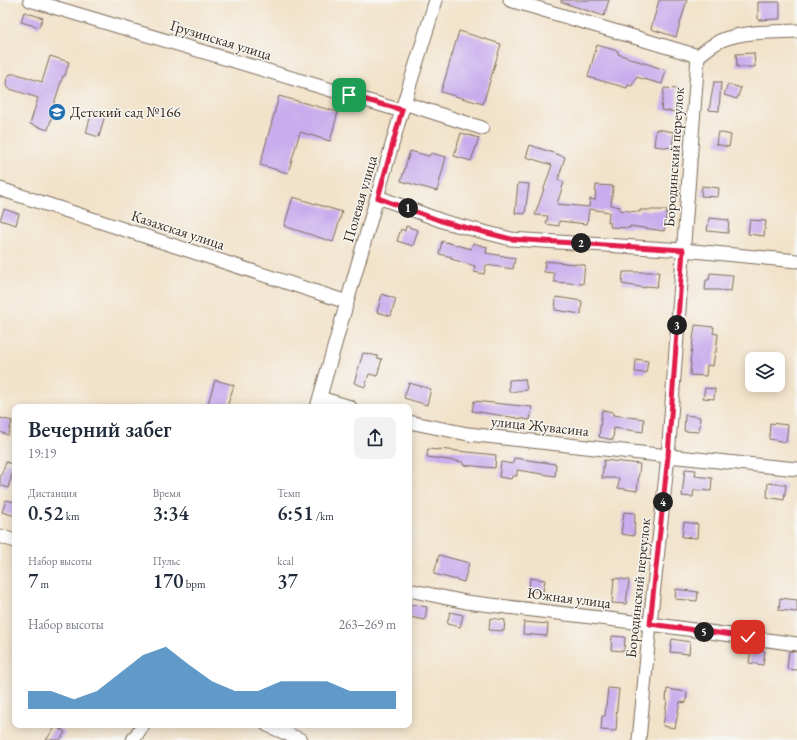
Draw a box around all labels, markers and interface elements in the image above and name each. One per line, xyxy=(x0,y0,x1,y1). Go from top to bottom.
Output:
street label: Грузинская улица xyxy=(168,15,274,64)
pin xyxy=(332,78,366,112)
icon: arrive xyxy=(338,84,360,106)
street label: Бородинский переулок xyxy=(659,86,688,228)
school or university icon: Детский сад №166 xyxy=(47,102,67,122)
place label: Детский сад №166 xyxy=(70,102,181,121)
street label: Полевая улица xyxy=(338,153,381,245)
pin: 1 xyxy=(398,198,418,218)
text: 1 xyxy=(405,201,411,215)
street label: Казахская улица xyxy=(129,205,227,254)
pin: 2 xyxy=(571,233,591,253)
text: 2 xyxy=(578,236,584,250)
pin: 3 xyxy=(667,315,687,335)
text: 3 xyxy=(674,318,680,332)
map controls xyxy=(745,352,785,392)
button: layers xyxy=(745,352,785,392)
street label: улица Жувасина xyxy=(490,411,590,440)
text: Вечерний забег xyxy=(28,415,172,444)
button: share xyxy=(354,417,396,459)
text: 19:19 xyxy=(28,445,56,462)
text: Дистанция xyxy=(28,486,77,500)
text: Время xyxy=(153,486,181,500)
text: Темп xyxy=(277,486,300,500)
pin: 4 xyxy=(653,492,673,512)
text: 4 xyxy=(660,495,666,509)
text: 0.52 xyxy=(28,500,64,526)
text: 3:34 xyxy=(153,500,189,526)
text: 6:51 xyxy=(277,500,314,526)
text: km xyxy=(64,509,80,523)
text: /km xyxy=(314,509,334,523)
street label: Бородинский переулок xyxy=(621,517,654,659)
text: Набор высоты xyxy=(28,554,92,568)
text: Пульс xyxy=(153,554,181,568)
text: kcal xyxy=(277,554,294,568)
text: 7 xyxy=(28,568,38,594)
text: 170 xyxy=(153,568,183,594)
text: 37 xyxy=(277,568,298,594)
text: m xyxy=(38,577,49,591)
text: bpm xyxy=(183,577,206,591)
street label: Южная улица xyxy=(526,583,612,612)
text: Набор высоты xyxy=(28,616,104,633)
text: 263–269 m xyxy=(339,616,396,633)
pin xyxy=(731,620,765,654)
pin: 5 xyxy=(694,622,714,642)
text: 5 xyxy=(701,625,707,639)
icon: check xyxy=(737,626,759,648)

